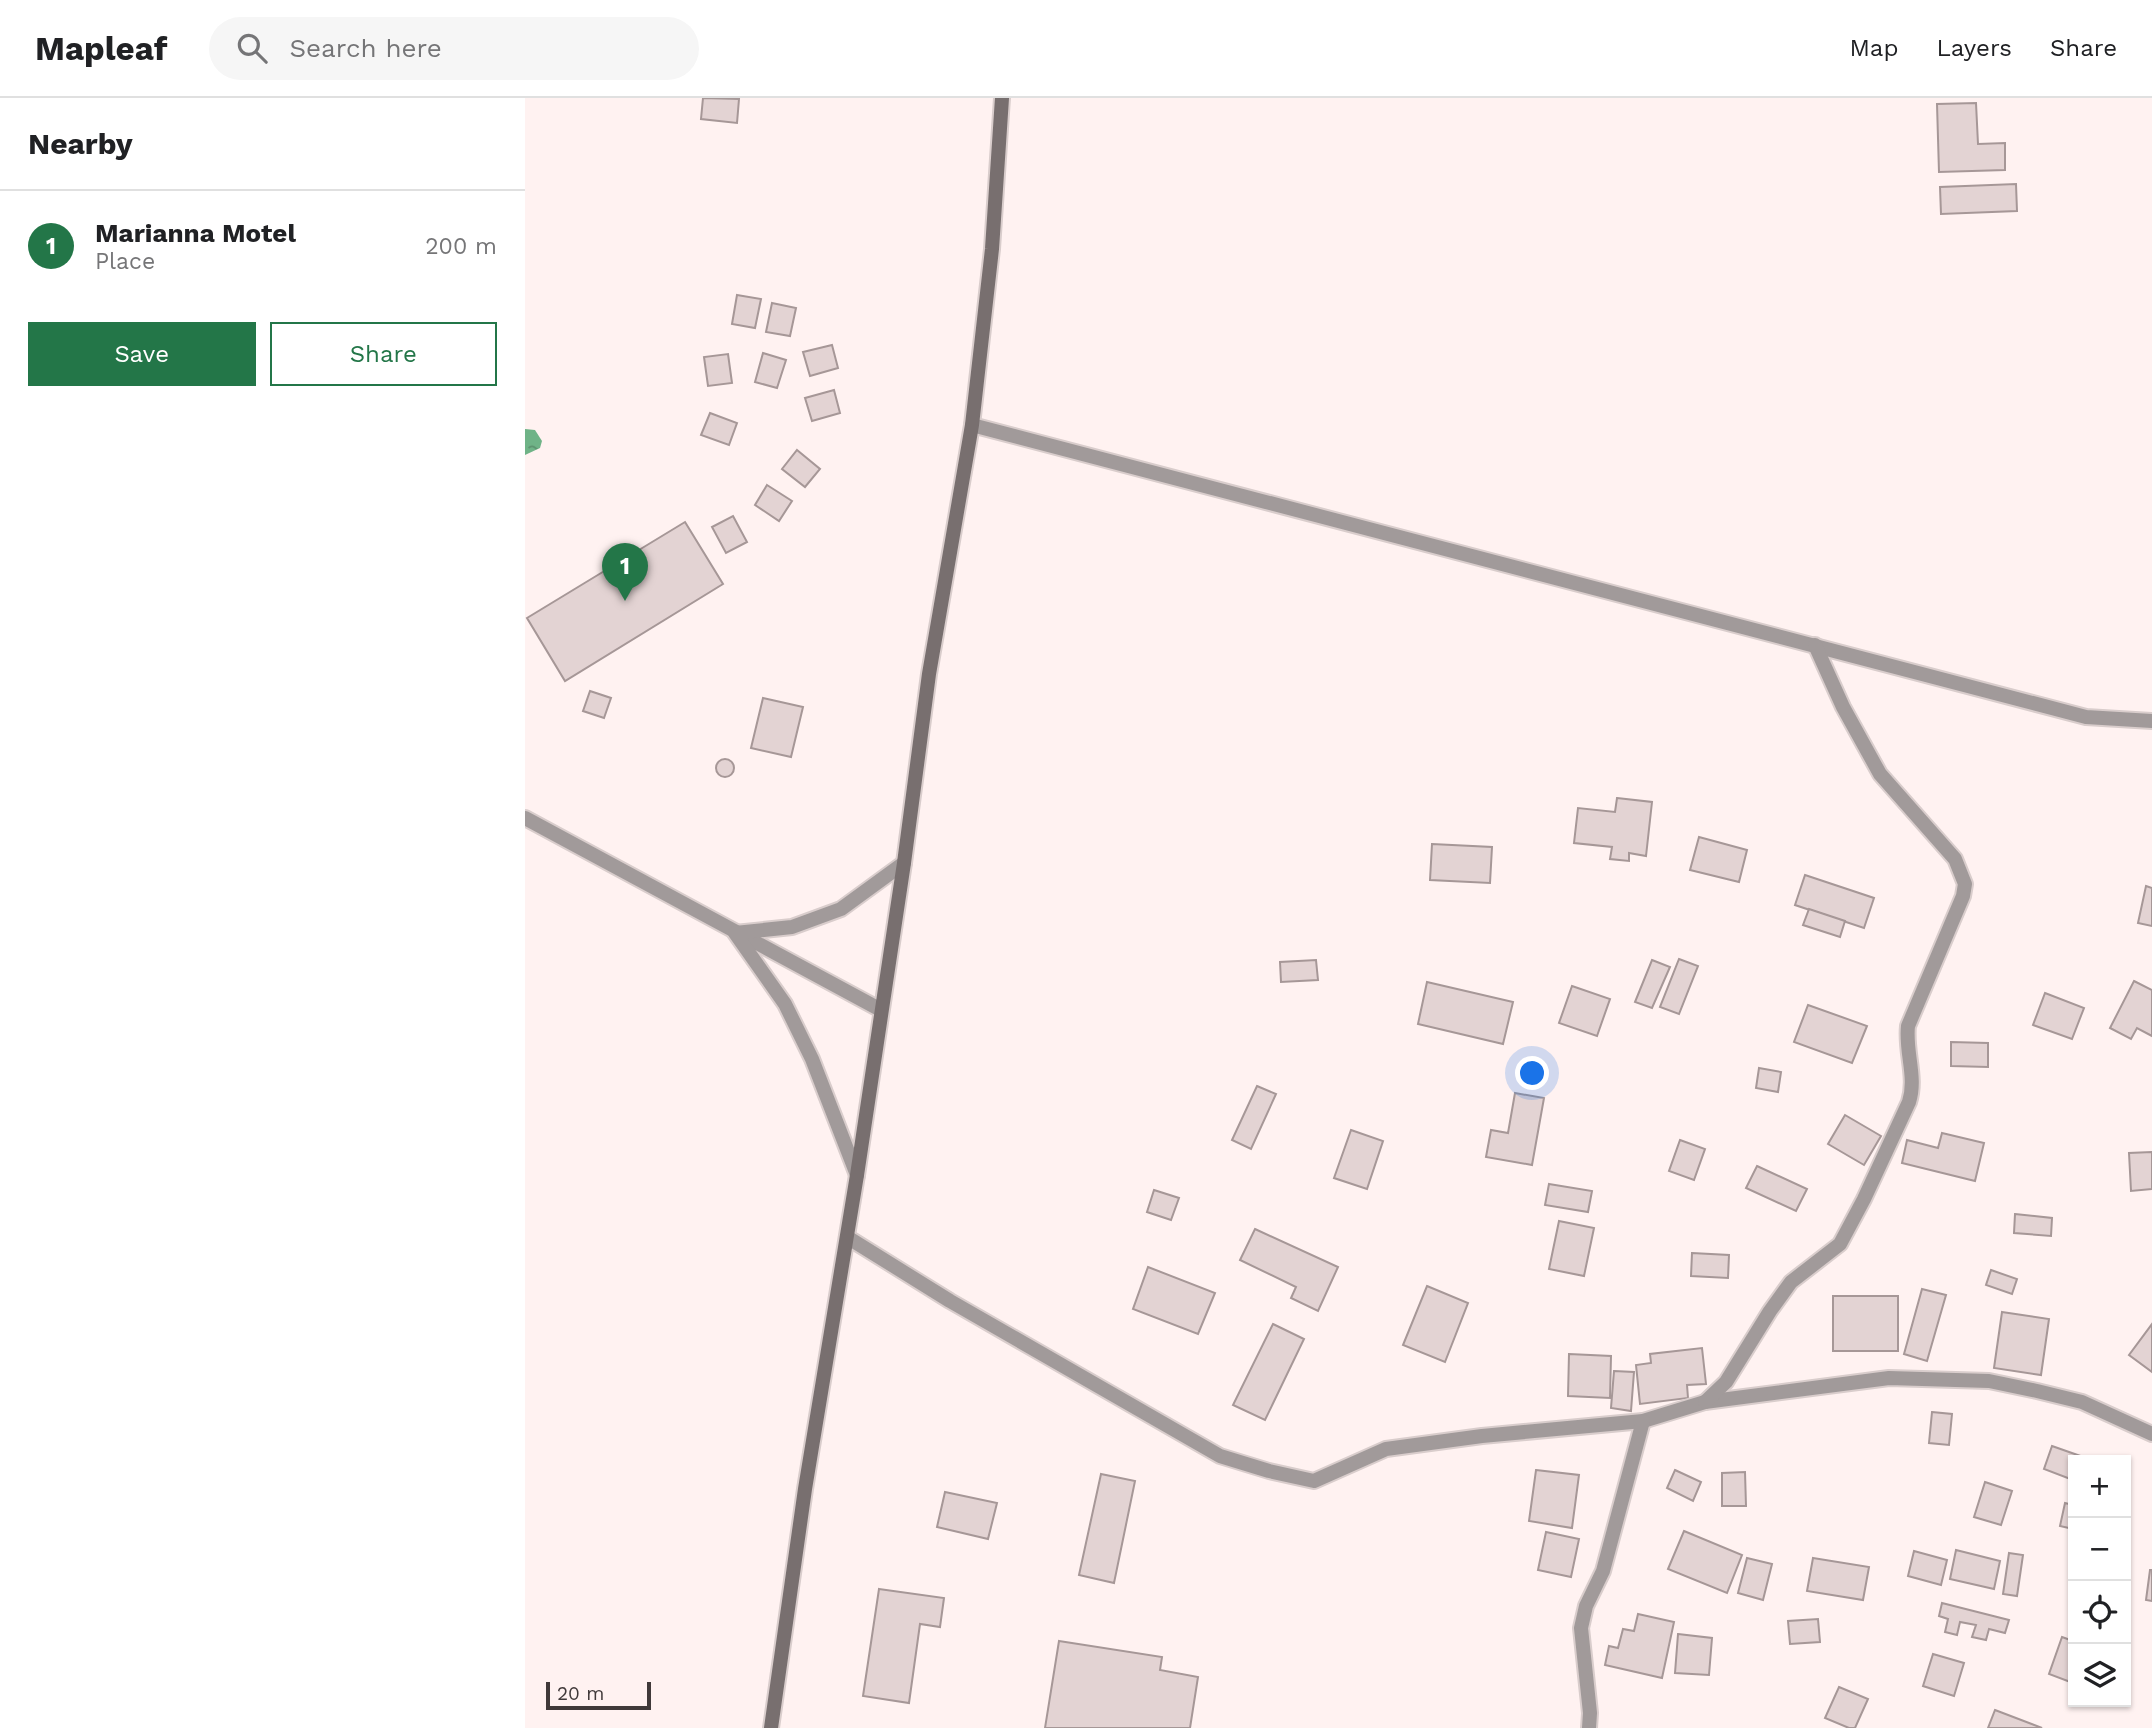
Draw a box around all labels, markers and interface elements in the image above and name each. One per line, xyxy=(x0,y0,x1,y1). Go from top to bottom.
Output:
search box xyxy=(209,17,699,80)
text: Mapleaf xyxy=(35,29,167,68)
icon: search xyxy=(233,29,271,67)
text: Search here xyxy=(289,33,442,63)
text: Map xyxy=(1850,34,1898,62)
text: Layers xyxy=(1936,34,2012,62)
text: Share xyxy=(2050,34,2117,62)
text: Nearby xyxy=(28,126,133,161)
text: Marianna Motel xyxy=(95,218,296,248)
text: 1 xyxy=(46,233,56,260)
text: 200 m xyxy=(425,233,497,260)
text: Place xyxy=(95,248,155,275)
button: Save xyxy=(28,322,256,386)
button: Share xyxy=(270,322,497,386)
pin: 1 xyxy=(602,543,648,601)
your location xyxy=(1515,1056,1549,1090)
map controls xyxy=(2068,1455,2131,1707)
button: + xyxy=(2068,1455,2131,1518)
button: − xyxy=(2068,1518,2131,1581)
button: locate xyxy=(2068,1581,2131,1644)
button: layers xyxy=(2068,1644,2131,1707)
scale bar xyxy=(546,1679,651,1711)
text: 20 m xyxy=(557,1682,604,1705)

